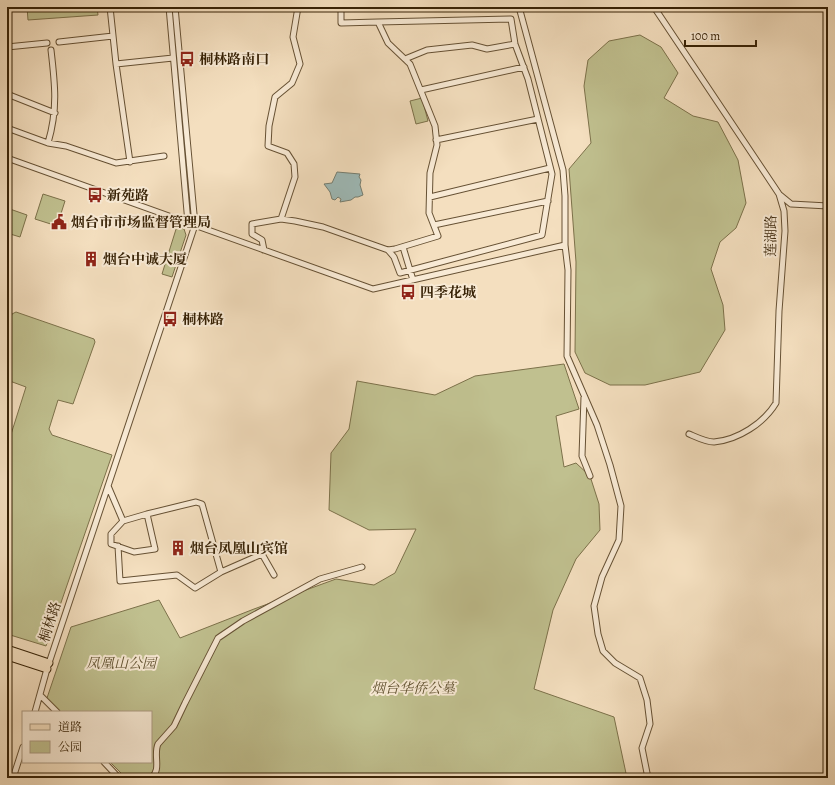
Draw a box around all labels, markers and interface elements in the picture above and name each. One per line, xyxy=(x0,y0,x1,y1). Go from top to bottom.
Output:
scale bar xyxy=(685,22,756,48)
text: 100 m xyxy=(691,28,720,44)
bus stop icon: 桐林路南口 xyxy=(178,50,196,68)
place label: 桐林路南口 xyxy=(199,50,269,69)
bus stop icon: 新苑路 xyxy=(86,186,104,204)
place label: 新苑路 xyxy=(107,186,149,205)
public building icon: 烟台市市场监督管理局 xyxy=(50,213,68,231)
place label: 烟台市市场监督管理局 xyxy=(71,213,211,232)
street label: 莲湖路 xyxy=(761,215,781,257)
building icon: 烟台中诚大厦 xyxy=(82,250,100,268)
place label: 烟台中诚大厦 xyxy=(103,250,187,269)
bus stop icon: 四季花城 xyxy=(399,283,417,301)
place label: 四季花城 xyxy=(420,283,476,302)
bus stop icon: 桐林路 xyxy=(161,310,179,328)
place label: 桐林路 xyxy=(182,310,224,329)
building icon: 烟台凤凰山宾馆 xyxy=(169,539,187,557)
place label: 烟台凤凰山宾馆 xyxy=(190,539,288,558)
street label: 桐林路 xyxy=(34,599,66,645)
park label: 凤凰山公园 xyxy=(86,654,158,673)
park label: 烟台华侨公墓 xyxy=(371,679,457,698)
legend xyxy=(22,711,152,763)
text: 道路 xyxy=(58,719,82,735)
text: 公园 xyxy=(58,739,82,755)

